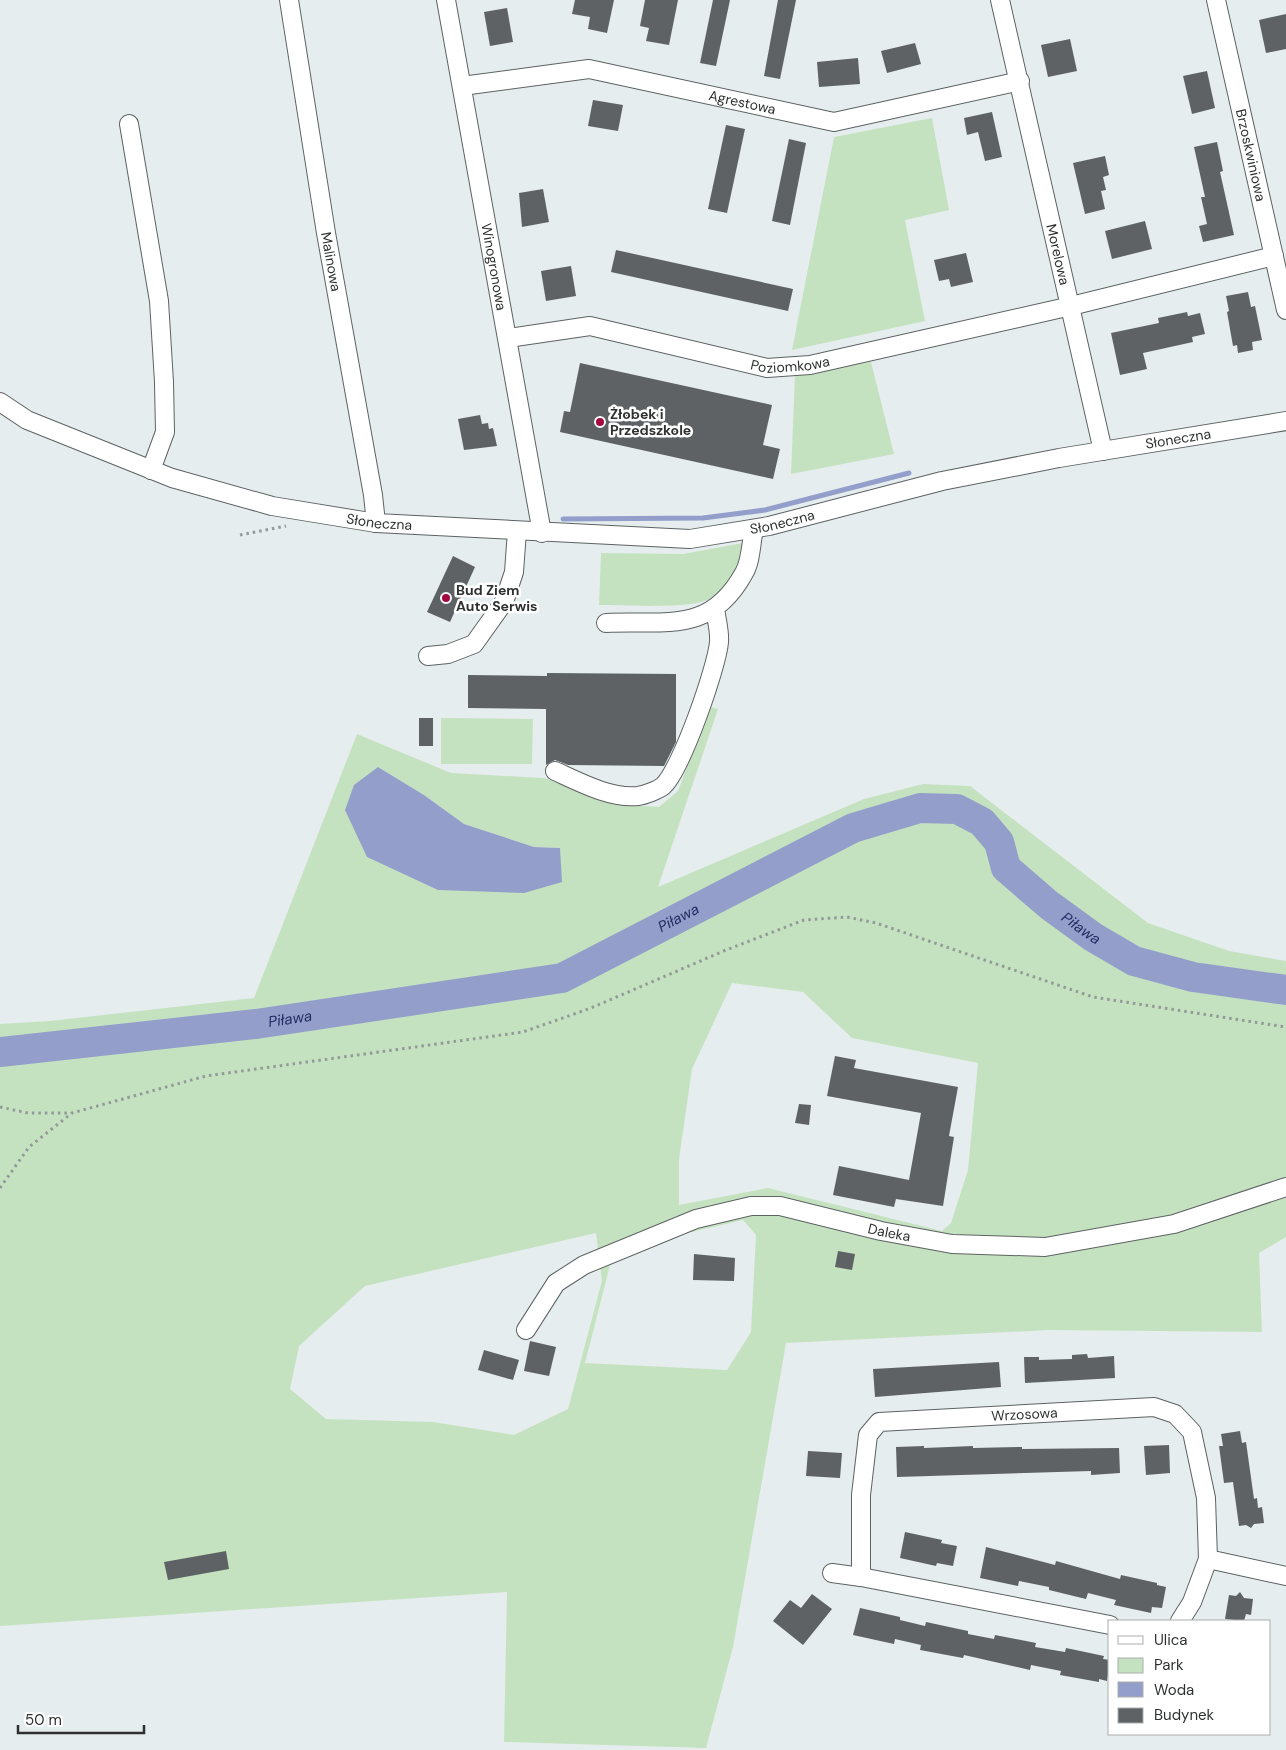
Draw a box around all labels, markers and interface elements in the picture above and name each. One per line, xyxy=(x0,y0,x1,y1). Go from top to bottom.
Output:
street label: Agrestowa xyxy=(707,86,778,118)
street label: Brzoskwiniowa xyxy=(1232,107,1270,203)
street label: Winogronowa xyxy=(477,222,511,312)
street label: Morelowa xyxy=(1042,222,1074,287)
street label: Malinowa xyxy=(317,230,345,293)
street label: Poziomkowa xyxy=(749,352,831,377)
place label: Żłobek i Przedszkole xyxy=(610,405,691,439)
marker: Żłobek i Przedszkole xyxy=(594,416,606,428)
street label: Słoneczna xyxy=(1144,424,1212,453)
street label: Słoneczna xyxy=(748,506,816,538)
street label: Słoneczna xyxy=(345,509,413,534)
place label: Bud Ziem Auto Serwis xyxy=(456,581,538,615)
marker: Bud Ziem Auto Serwis xyxy=(440,592,452,604)
water label: Piława xyxy=(654,899,703,937)
water label: Piława xyxy=(1057,907,1104,949)
water label: Piława xyxy=(267,1006,313,1032)
street label: Daleka xyxy=(866,1219,912,1245)
street label: Wrzosowa xyxy=(991,1403,1058,1425)
legend xyxy=(1108,1620,1271,1735)
text: Ulica xyxy=(1154,1630,1188,1650)
text: Park xyxy=(1154,1655,1184,1675)
text: Woda xyxy=(1154,1680,1194,1700)
scale bar xyxy=(18,1702,144,1734)
text: Budynek xyxy=(1154,1705,1215,1725)
text: 50 m xyxy=(25,1710,62,1730)

